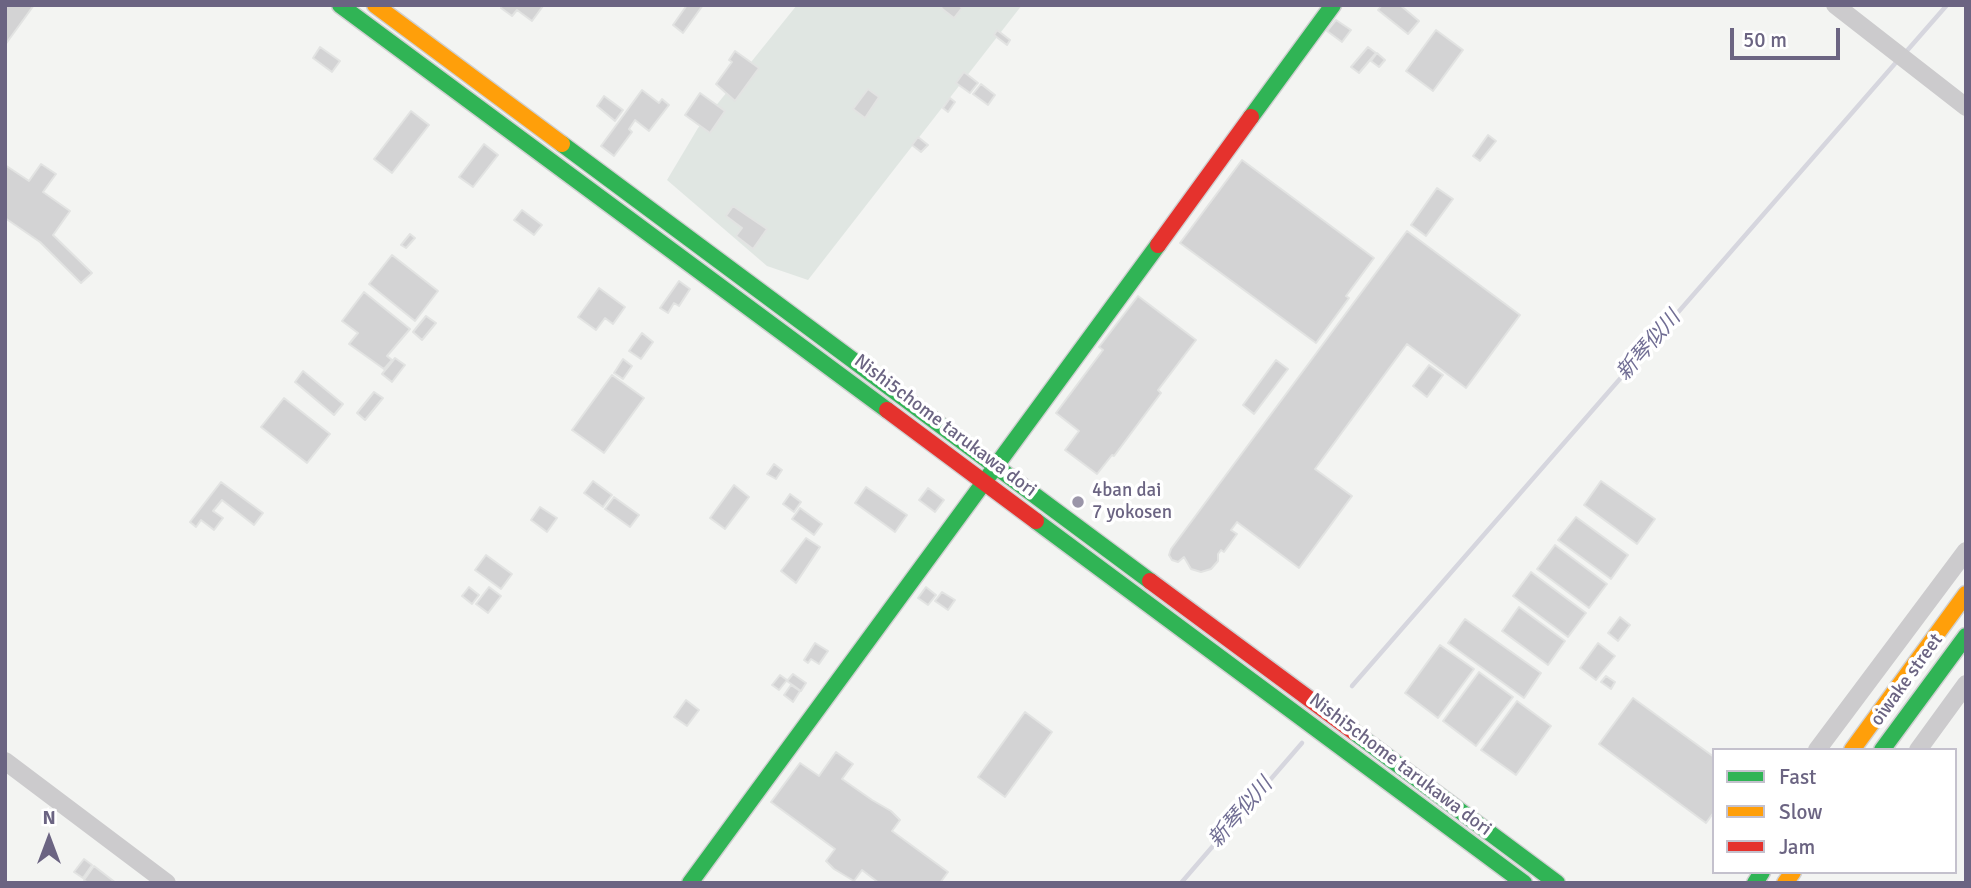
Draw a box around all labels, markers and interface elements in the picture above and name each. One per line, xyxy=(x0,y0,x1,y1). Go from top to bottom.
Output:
scale bar xyxy=(1733,14,1843,58)
text: 50 m xyxy=(1743,27,1787,53)
water label: 新琴似川 xyxy=(1612,306,1686,386)
street label: Nishi5chome tarukawa dori xyxy=(849,350,1041,502)
place label: 4ban dai 7 yokosen xyxy=(1092,480,1172,524)
marker: 4ban dai 7 yokosen xyxy=(1070,494,1086,510)
street label: oiwake street xyxy=(1866,630,1948,730)
street label: Nishi5chome tarukawa dori xyxy=(1304,689,1496,841)
legend xyxy=(1712,748,1957,874)
text: Fast xyxy=(1779,764,1816,790)
water label: 新琴似川 xyxy=(1204,773,1278,853)
text: Slow xyxy=(1779,799,1823,825)
north arrow xyxy=(14,804,84,874)
text: N xyxy=(42,806,56,830)
text: Jam xyxy=(1779,834,1815,860)

